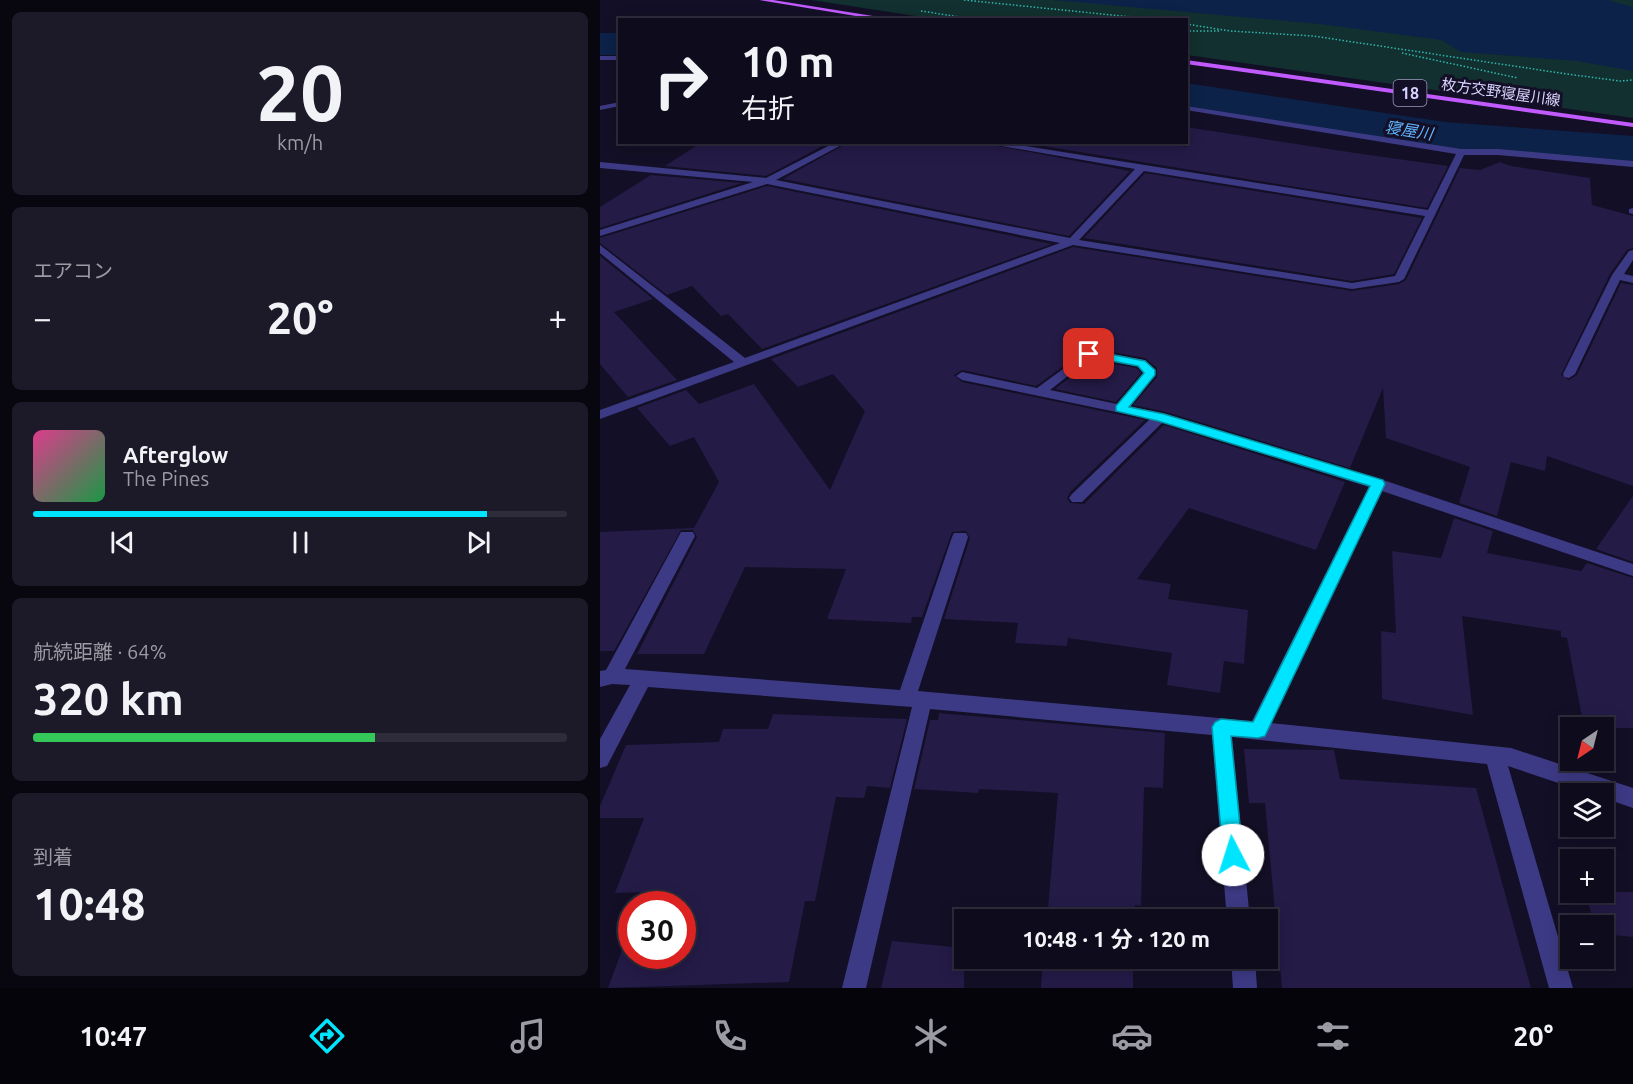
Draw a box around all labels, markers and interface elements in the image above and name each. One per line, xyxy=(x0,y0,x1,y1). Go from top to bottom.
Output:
text: 10 m xyxy=(741,38,835,85)
icon: right xyxy=(642,42,720,120)
text: 20 xyxy=(256,48,344,136)
street label: 枚方交野寝屋川線 xyxy=(1440,75,1562,109)
road number: 18 xyxy=(1394,80,1426,106)
text: 右折 xyxy=(741,93,795,123)
water label: 寝屋川 xyxy=(1384,117,1436,143)
text: km/h xyxy=(277,131,323,154)
text: エアコン xyxy=(33,259,113,282)
text: 20° xyxy=(267,292,333,343)
text: − xyxy=(33,299,52,336)
text: + xyxy=(548,299,567,336)
pin xyxy=(1063,328,1114,379)
icon: arrive xyxy=(1072,337,1105,370)
text: Afterglow xyxy=(123,442,228,467)
text: The Pines xyxy=(123,467,209,490)
icon: previous xyxy=(106,526,139,559)
icon: pause xyxy=(284,526,317,559)
icon: next xyxy=(462,526,495,559)
text: 航続距離 · 64% xyxy=(33,640,166,663)
text: 320 km xyxy=(33,673,184,724)
north arrow xyxy=(1560,717,1614,771)
map controls xyxy=(1560,717,1614,969)
button: layers xyxy=(1560,783,1614,837)
position arrow xyxy=(1201,823,1265,887)
text: 到着 xyxy=(33,845,73,868)
button: + xyxy=(1560,849,1614,903)
text: 10:48 xyxy=(33,878,146,929)
speed limit sign: 30 xyxy=(618,891,696,969)
button: − xyxy=(1560,915,1614,969)
text: 10:48 · 1 分 · 120 m xyxy=(1022,926,1210,951)
icon: directions xyxy=(306,1015,348,1057)
icon: music xyxy=(507,1015,549,1057)
icon: phone xyxy=(709,1015,751,1057)
icon: climate xyxy=(910,1015,952,1057)
icon: car xyxy=(1111,1015,1153,1057)
icon: filters xyxy=(1312,1015,1354,1057)
text: 10:47 xyxy=(80,1021,147,1051)
text: 20° xyxy=(1513,1021,1553,1051)

